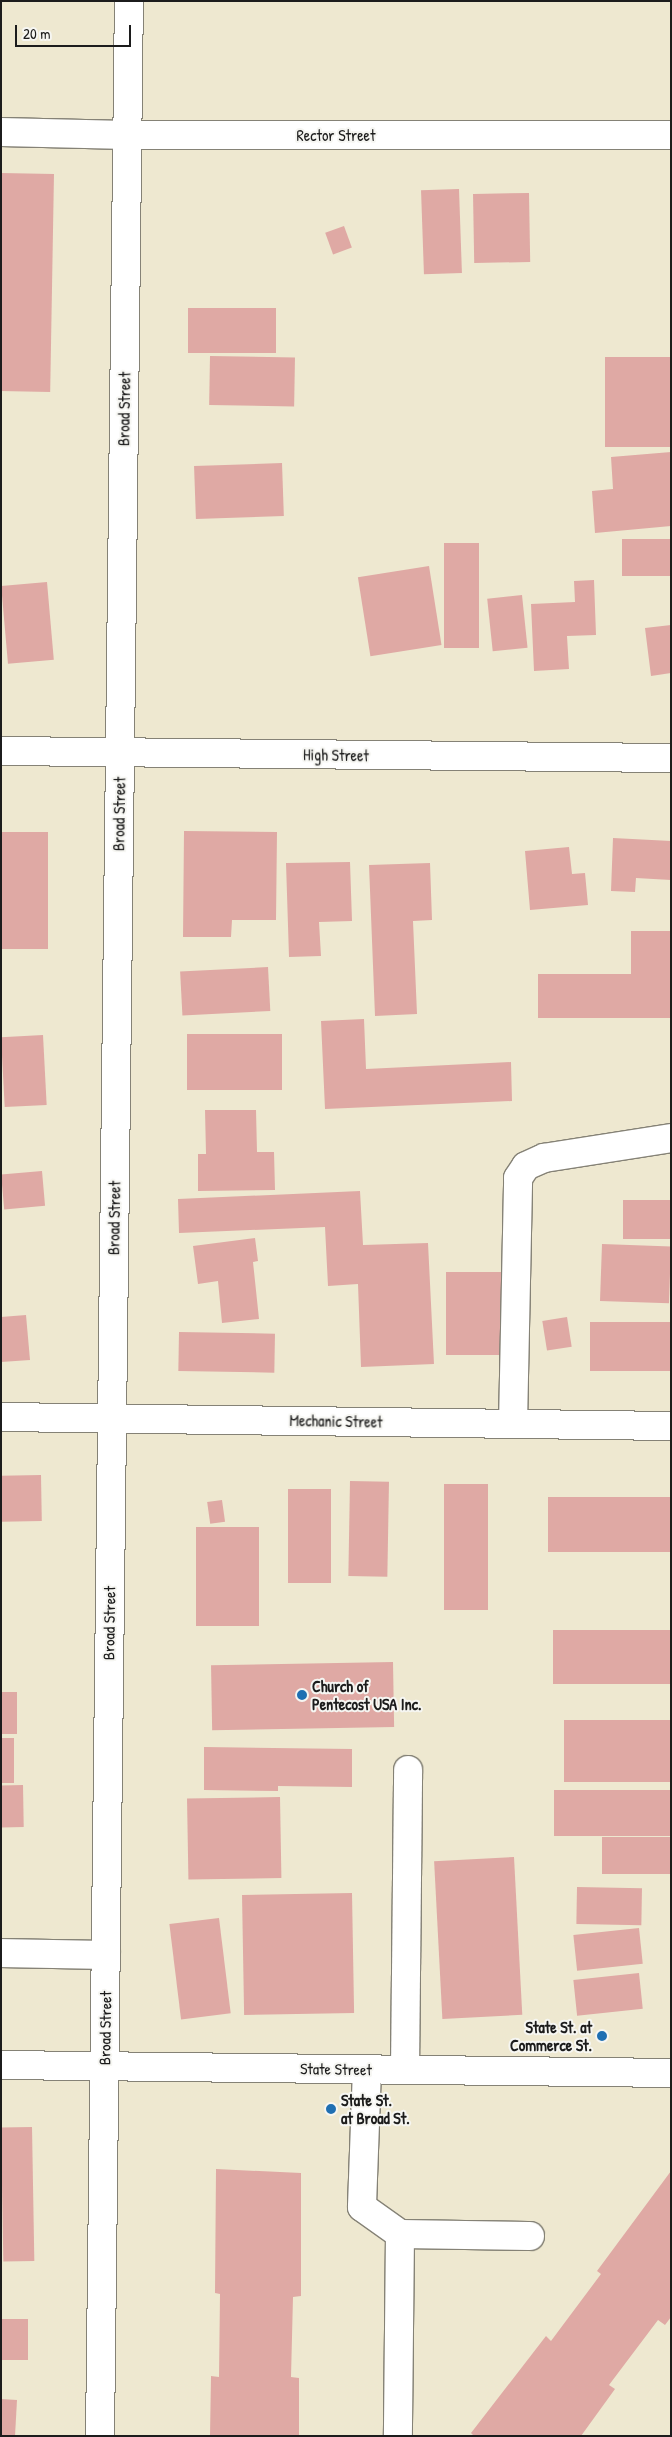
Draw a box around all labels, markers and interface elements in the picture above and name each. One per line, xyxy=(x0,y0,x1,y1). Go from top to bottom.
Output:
scale bar xyxy=(18,15,134,47)
text: 20 m xyxy=(23,23,50,44)
street label: Rector Street xyxy=(297,125,375,145)
street label: Broad Street xyxy=(114,372,134,446)
street label: High Street xyxy=(303,745,369,765)
street label: Broad Street xyxy=(109,777,129,851)
street label: Broad Street xyxy=(104,1181,124,1255)
street label: Mechanic Street xyxy=(289,1411,383,1431)
street label: Broad Street xyxy=(99,1586,119,1660)
place label: Church of Pentecost USA Inc. xyxy=(312,1676,421,1714)
marker: Church of Pentecost USA Inc. xyxy=(296,1689,308,1701)
street label: Broad Street xyxy=(95,1991,115,2065)
place label: State St. at Commerce St. xyxy=(510,2017,592,2055)
marker: State St. at Commerce St. xyxy=(596,2030,608,2042)
street label: State Street xyxy=(300,2059,372,2079)
place label: State St. at Broad St. xyxy=(341,2090,410,2128)
marker: State St. at Broad St. xyxy=(325,2103,337,2115)

